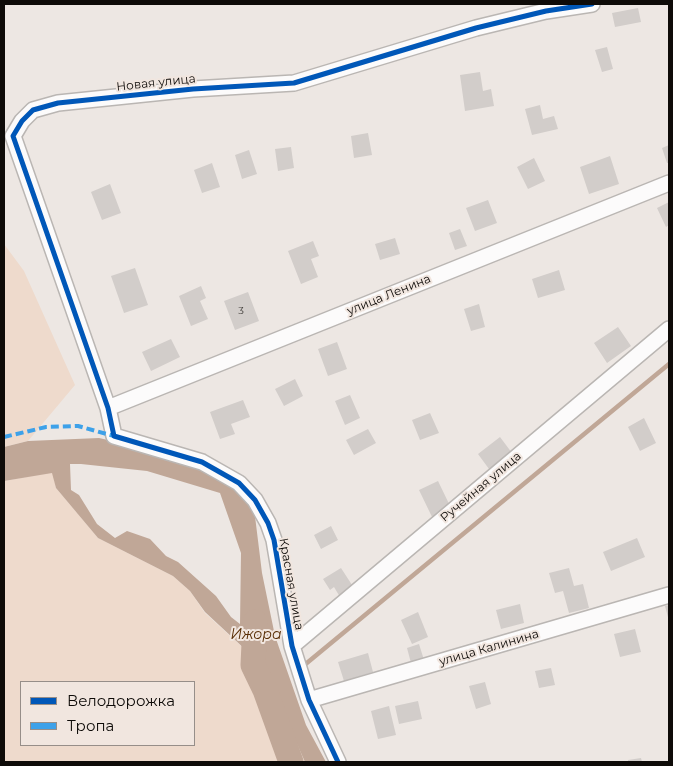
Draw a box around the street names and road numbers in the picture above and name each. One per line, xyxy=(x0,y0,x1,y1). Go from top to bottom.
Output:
street label: Новая улица xyxy=(116,72,196,94)
street label: улица Ленина xyxy=(345,272,433,318)
street label: Ручейная улица xyxy=(438,449,524,525)
street label: Красная улица xyxy=(276,537,306,631)
street label: улица Калинина xyxy=(437,627,541,669)

